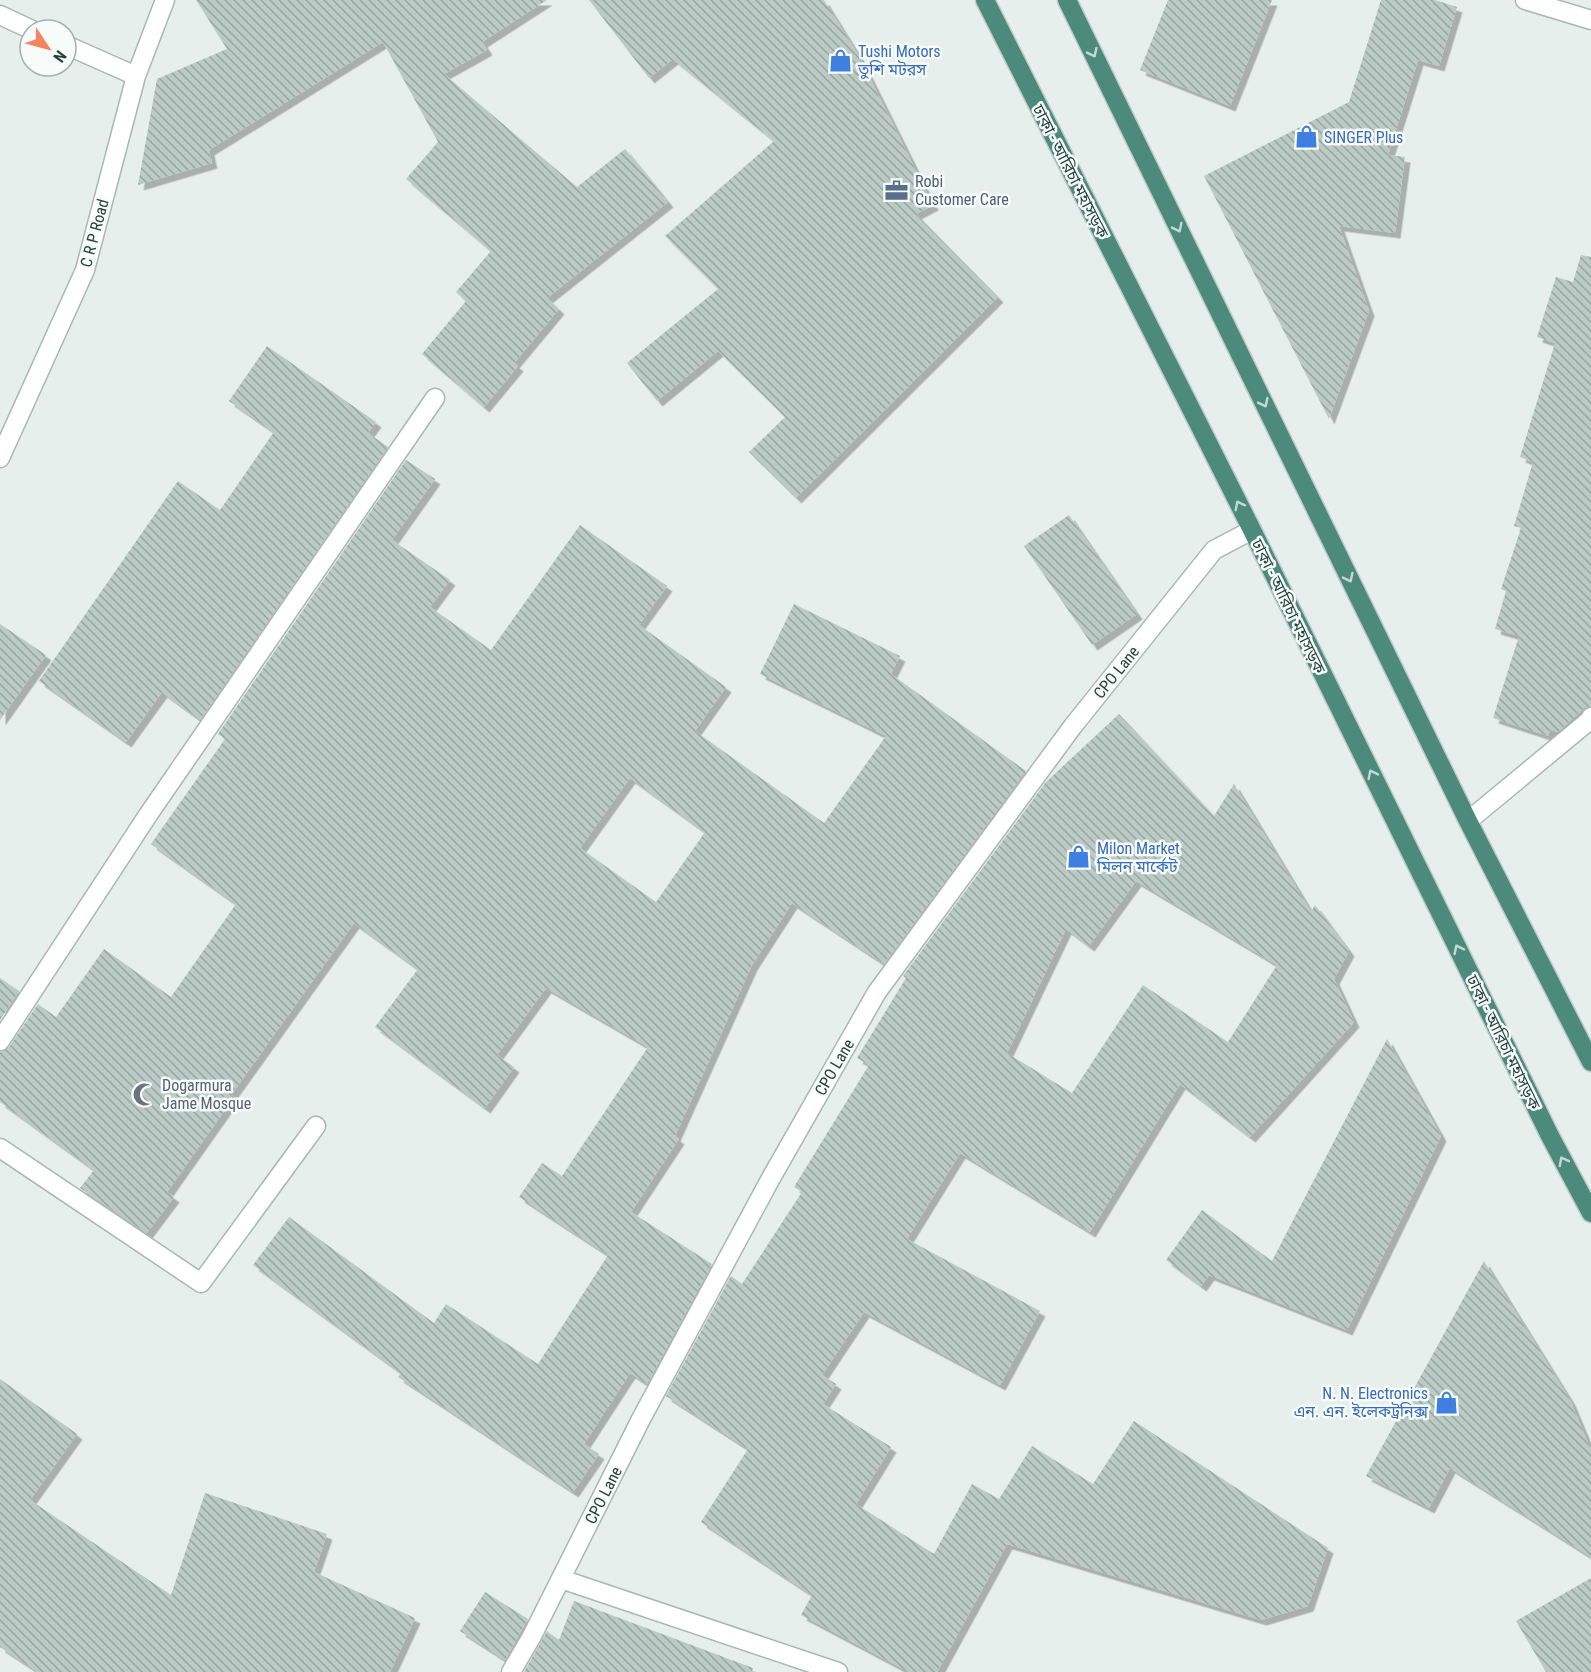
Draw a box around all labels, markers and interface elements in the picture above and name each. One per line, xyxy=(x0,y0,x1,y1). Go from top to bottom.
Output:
north arrow xyxy=(18,18,78,78)
place label: Tushi Motors তুশি মটরস xyxy=(857,42,941,79)
one-way arrow xyxy=(1085,46,1097,57)
text: N xyxy=(49,47,70,66)
shop icon: Tushi Motors তুশি মটরস xyxy=(827,47,853,73)
street label: ঢাকা - আরিচা মহাসড়ক xyxy=(1028,100,1113,242)
shop icon: SINGER Plus xyxy=(1293,124,1319,150)
place label: SINGER Plus xyxy=(1324,128,1403,147)
place label: Robi Customer Care xyxy=(915,172,1009,209)
office icon: Robi Customer Care xyxy=(884,177,910,203)
street label: C R P Road xyxy=(76,197,113,269)
one-way arrow xyxy=(1171,221,1183,232)
one-way arrow xyxy=(1257,397,1268,407)
one-way arrow xyxy=(1235,500,1247,511)
street label: ঢাকা - আরিচা মহাসড়ক xyxy=(1247,535,1330,678)
one-way arrow xyxy=(1342,572,1354,583)
street label: CPO Lane xyxy=(1090,642,1143,702)
one-way arrow xyxy=(1368,770,1379,780)
place label: Milon Market মিলন মার্কেট xyxy=(1096,839,1180,876)
shop icon: Milon Market মিলন মার্কেট xyxy=(1066,844,1092,870)
one-way arrow xyxy=(1454,945,1465,955)
street label: ঢাকা - আরিচা মহাসড়ক xyxy=(1462,971,1545,1114)
street label: CPO Lane xyxy=(811,1036,858,1099)
place label: Dogarmura Jame Mosque xyxy=(162,1076,251,1113)
mosque icon: Dogarmura Jame Mosque xyxy=(131,1081,157,1107)
one-way arrow xyxy=(1559,1157,1571,1168)
place label: N. N. Electronics এন. এন. ইলেকট্রনিক্স xyxy=(1294,1384,1429,1421)
shop icon: N. N. Electronics এন. এন. ইলেকট্রনিক্স xyxy=(1433,1389,1459,1415)
street label: CPO Lane xyxy=(581,1463,626,1527)

